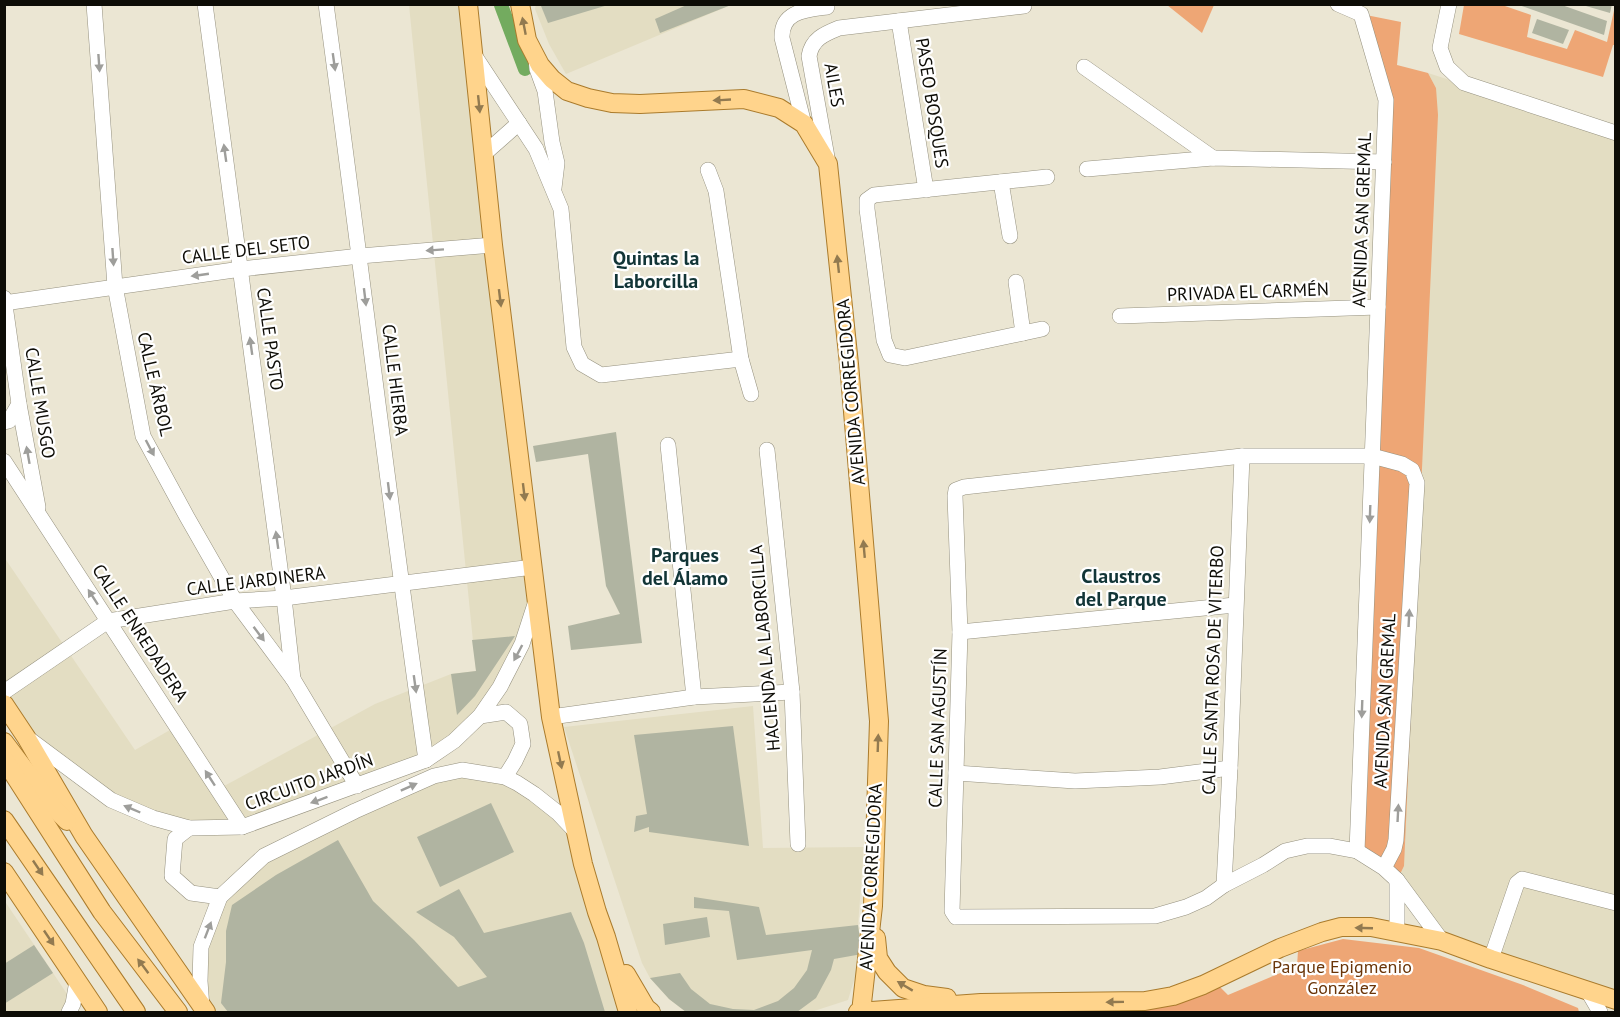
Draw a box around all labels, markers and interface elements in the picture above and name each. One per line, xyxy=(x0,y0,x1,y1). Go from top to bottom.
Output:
one-way arrow xyxy=(519,16,528,35)
street label: PASEO BOSQUES xyxy=(911,36,954,170)
one-way arrow xyxy=(94,53,103,72)
one-way arrow xyxy=(329,53,338,72)
street label: AILES xyxy=(819,61,850,109)
one-way arrow xyxy=(474,95,484,114)
one-way arrow xyxy=(712,95,731,104)
street label: AVENIDA SAN GREMAL xyxy=(1347,132,1376,308)
one-way arrow xyxy=(221,143,230,162)
street label: CALLE DEL SETO xyxy=(181,230,311,269)
one-way arrow xyxy=(426,245,445,255)
district label: Quintas la Laborcilla xyxy=(613,245,699,294)
one-way arrow xyxy=(108,248,118,267)
one-way arrow xyxy=(834,255,843,274)
one-way arrow xyxy=(190,270,209,279)
street label: PRIVADA EL CARMÉN xyxy=(1167,277,1329,306)
street label: CALLE PASTO xyxy=(252,286,289,392)
one-way arrow xyxy=(361,288,370,307)
one-way arrow xyxy=(495,289,505,308)
street label: AVENIDA CORREGIDORA xyxy=(831,297,870,486)
street label: CALLE HIERBA xyxy=(377,323,414,437)
street label: CALLE ÁRBOL xyxy=(132,330,179,438)
one-way arrow xyxy=(246,337,256,356)
street label: CALLE MUSGO xyxy=(20,346,61,460)
one-way arrow xyxy=(145,440,155,457)
one-way arrow xyxy=(23,445,32,464)
one-way arrow xyxy=(385,481,394,500)
one-way arrow xyxy=(519,482,529,501)
one-way arrow xyxy=(1365,505,1374,524)
one-way arrow xyxy=(272,530,281,549)
one-way arrow xyxy=(860,539,869,558)
district label: Parques del Álamo xyxy=(642,542,728,591)
street label: HACIENDA LA LABORCILLA xyxy=(744,544,785,752)
street label: CALLE SANTA ROSA DE VITERBO xyxy=(1197,545,1228,795)
street label: CALLE ENREDADERA xyxy=(87,560,194,706)
street label: CALLE JARDINERA xyxy=(185,561,327,600)
district label: Claustros del Parque xyxy=(1075,563,1167,612)
one-way arrow xyxy=(87,588,98,605)
one-way arrow xyxy=(1405,608,1414,627)
street label: AVENIDA SAN GREMAL xyxy=(1368,613,1401,789)
one-way arrow xyxy=(253,626,265,641)
one-way arrow xyxy=(513,644,523,662)
street label: CALLE SAN AGUSTÍN xyxy=(923,648,952,808)
one-way arrow xyxy=(411,675,420,694)
one-way arrow xyxy=(1358,699,1367,718)
one-way arrow xyxy=(873,733,882,752)
street label: CIRCUITO JARDÍN xyxy=(242,748,376,815)
one-way arrow xyxy=(556,750,566,769)
one-way arrow xyxy=(205,770,216,786)
one-way arrow xyxy=(400,782,418,792)
street label: AVENIDA CORREGIDORA xyxy=(854,782,887,971)
one-way arrow xyxy=(310,795,328,805)
one-way arrow xyxy=(1393,803,1402,822)
one-way arrow xyxy=(122,804,140,814)
one-way arrow xyxy=(32,860,43,876)
one-way arrow xyxy=(203,920,213,938)
one-way arrow xyxy=(1354,923,1373,932)
one-way arrow xyxy=(43,930,54,946)
park label: Parque Epigmenio González xyxy=(1272,955,1412,999)
one-way arrow xyxy=(137,958,149,974)
one-way arrow xyxy=(896,981,913,992)
one-way arrow xyxy=(1106,997,1125,1006)

